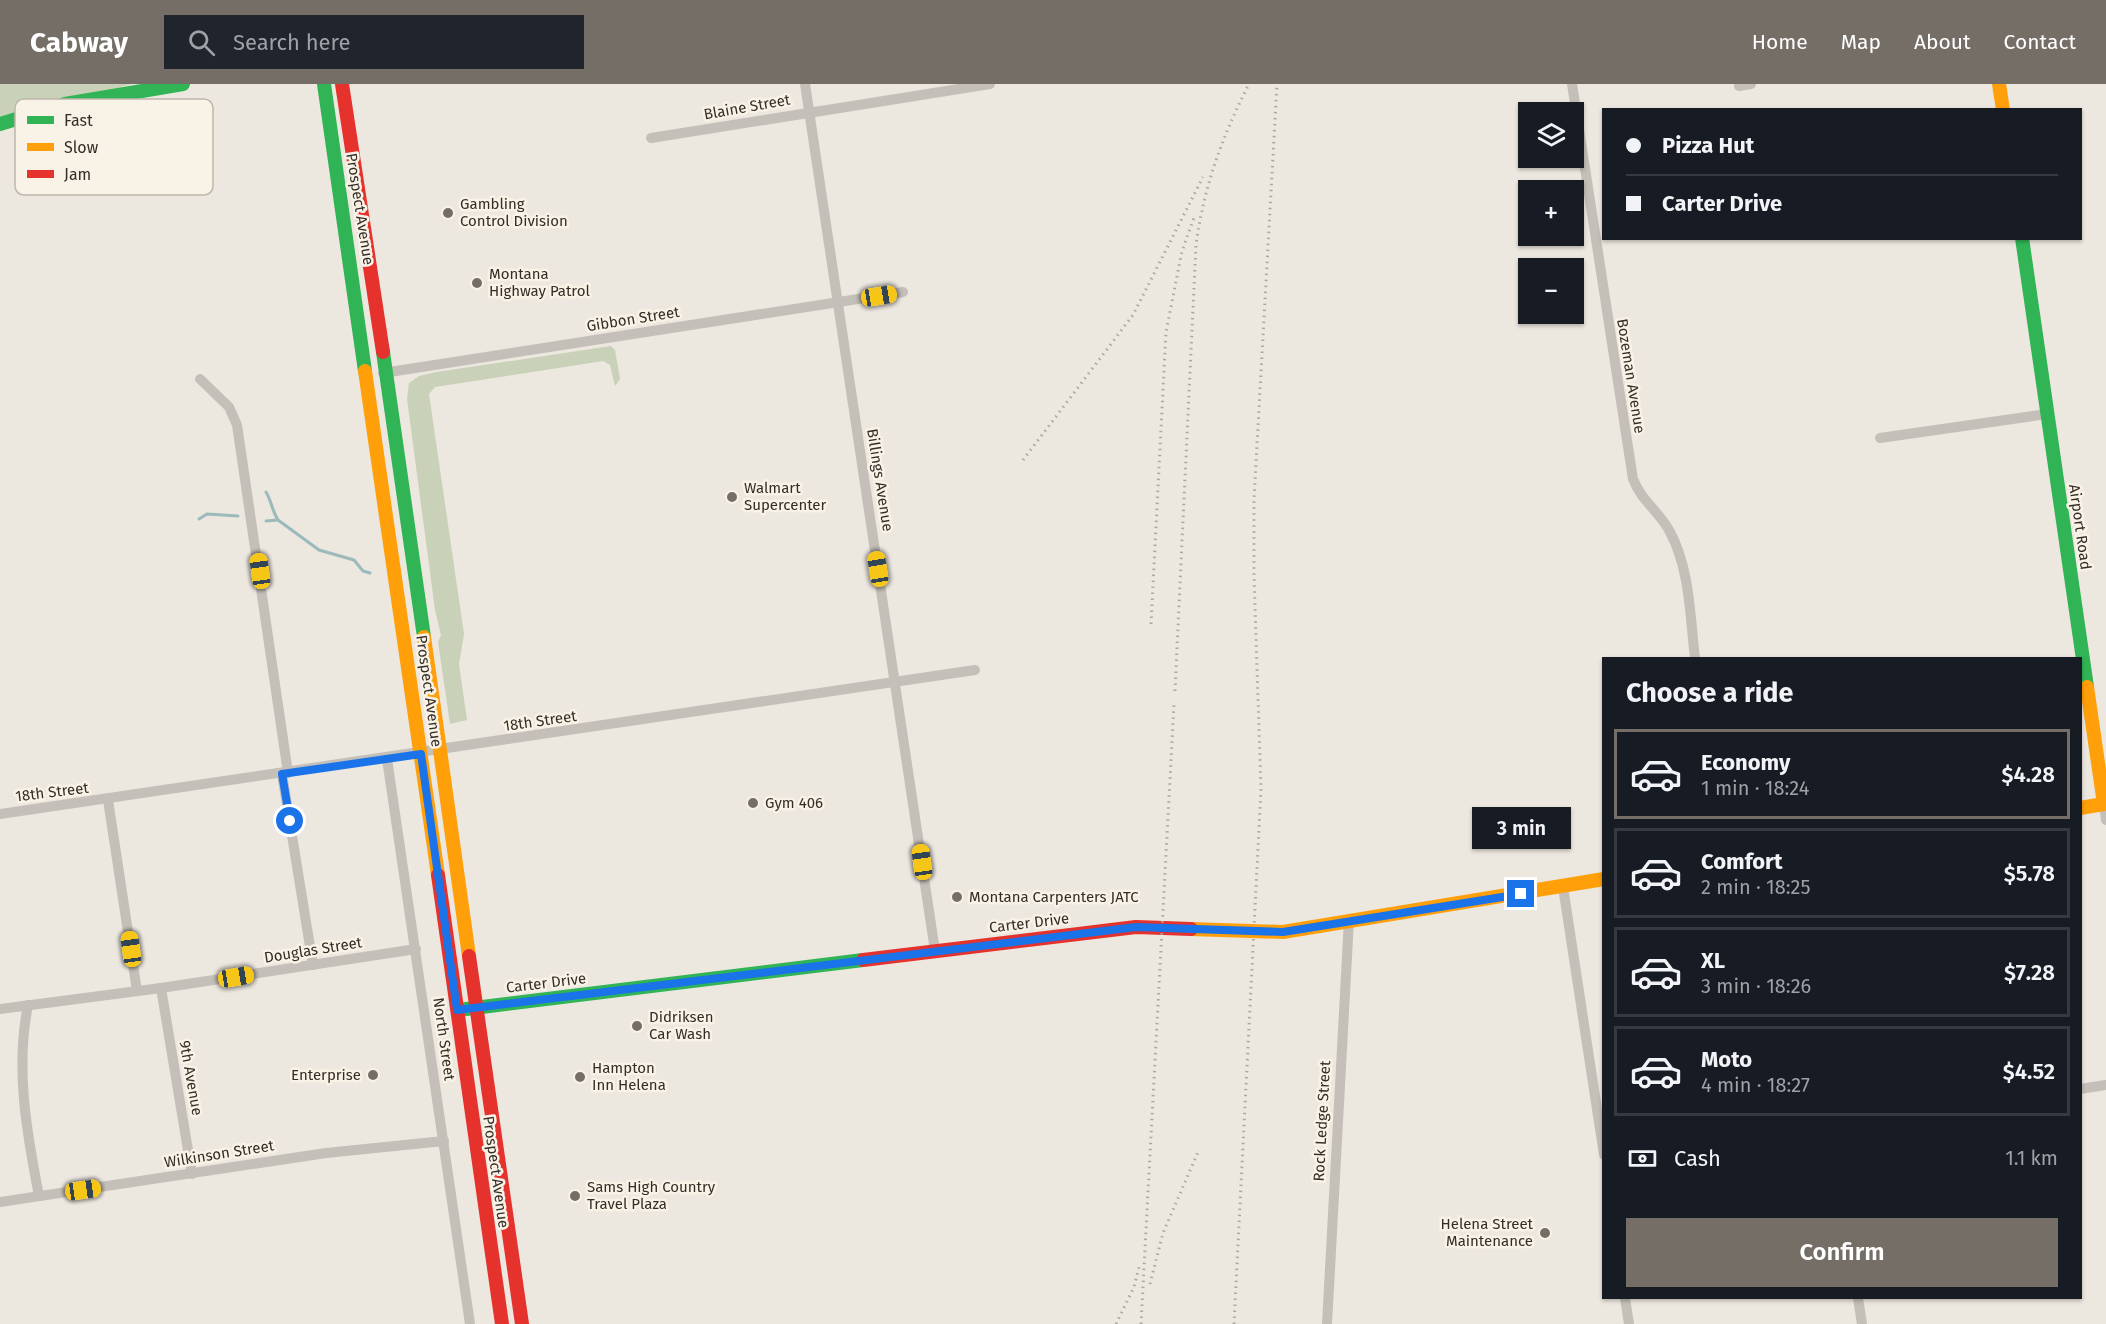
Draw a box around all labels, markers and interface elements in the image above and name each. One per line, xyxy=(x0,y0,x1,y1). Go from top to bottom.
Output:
search box xyxy=(164,15,584,69)
text: Cabway xyxy=(30,26,128,59)
icon: search xyxy=(185,26,218,59)
text: Search here xyxy=(233,29,350,56)
text: Home xyxy=(1752,29,1808,55)
text: Map xyxy=(1841,29,1881,55)
text: About xyxy=(1914,29,1971,55)
text: Contact xyxy=(2004,29,2076,55)
street label: Blaine Street xyxy=(702,90,792,123)
legend xyxy=(15,99,213,195)
map controls xyxy=(1518,102,1584,324)
button: layers xyxy=(1518,102,1584,168)
text: Fast xyxy=(64,111,93,130)
text: Pizza Hut xyxy=(1662,132,1754,159)
text: Slow xyxy=(64,138,99,157)
street label: Prospect Avenue xyxy=(342,152,378,266)
text: Jam xyxy=(64,165,91,184)
button: + xyxy=(1518,180,1584,246)
text: Carter Drive xyxy=(1662,190,1782,217)
place label: Gambling Control Division xyxy=(460,195,568,230)
marker: Gambling Control Division xyxy=(441,206,455,220)
button: − xyxy=(1518,258,1584,324)
place label: Montana Highway Patrol xyxy=(489,265,590,300)
marker: Montana Highway Patrol xyxy=(470,276,484,290)
car xyxy=(860,284,898,308)
street label: Gibbon Street xyxy=(585,303,681,335)
street label: Bozeman Avenue xyxy=(1613,317,1649,435)
street label: Billings Avenue xyxy=(863,427,897,533)
place label: Walmart Supercenter xyxy=(744,479,827,514)
street label: Airport Road xyxy=(2065,483,2095,571)
marker: Walmart Supercenter xyxy=(725,490,739,504)
car xyxy=(866,550,890,588)
car xyxy=(249,552,271,590)
street label: Prospect Avenue xyxy=(412,634,446,748)
text: Choose a ride xyxy=(1626,677,1793,709)
street label: 18th Street xyxy=(502,707,578,735)
icon: car xyxy=(1629,747,1683,801)
text: Economy xyxy=(1701,749,1790,776)
text: $4.28 xyxy=(2002,761,2055,788)
text: 1 min · 18:24 xyxy=(1701,776,1809,800)
street label: 18th Street xyxy=(14,779,90,805)
place label: Gym 406 xyxy=(765,794,823,812)
marker: Gym 406 xyxy=(746,796,760,810)
route start xyxy=(276,807,303,834)
callout: 3 min xyxy=(1472,807,1570,849)
text: 3 min xyxy=(1497,816,1546,840)
car xyxy=(911,843,933,881)
icon: car xyxy=(1629,846,1683,900)
text: Comfort xyxy=(1701,848,1782,875)
text: $5.78 xyxy=(2004,860,2055,887)
text: 2 min · 18:25 xyxy=(1701,875,1811,899)
route end xyxy=(1507,880,1534,907)
place label: Montana Carpenters JATC xyxy=(969,888,1139,906)
marker: Montana Carpenters JATC xyxy=(950,890,964,904)
street label: Carter Drive xyxy=(988,909,1070,937)
car xyxy=(120,930,142,968)
street label: Douglas Street xyxy=(263,933,364,967)
icon: car xyxy=(1629,945,1683,999)
text: XL xyxy=(1701,947,1725,974)
text: $7.28 xyxy=(2004,959,2055,986)
car xyxy=(217,965,255,989)
street label: Carter Drive xyxy=(505,969,587,997)
text: 3 min · 18:26 xyxy=(1701,974,1811,998)
street label: North Street xyxy=(429,996,459,1082)
place label: Didriksen Car Wash xyxy=(649,1008,713,1043)
marker: Didriksen Car Wash xyxy=(630,1019,644,1033)
street label: 9th Avenue xyxy=(176,1039,206,1117)
icon: car xyxy=(1629,1044,1683,1098)
text: Moto xyxy=(1701,1046,1752,1073)
text: $4.52 xyxy=(2003,1058,2055,1085)
place label: Hampton Inn Helena xyxy=(592,1059,666,1094)
street label: Rock Ledge Street xyxy=(1310,1059,1334,1182)
place label: Enterprise xyxy=(291,1066,361,1084)
marker: Enterprise xyxy=(366,1068,380,1082)
marker: Hampton Inn Helena xyxy=(573,1070,587,1084)
text: 4 min · 18:27 xyxy=(1701,1073,1810,1097)
street label: Prospect Avenue xyxy=(479,1115,513,1229)
street label: Wilkinson Street xyxy=(163,1136,276,1172)
icon: cash xyxy=(1626,1142,1659,1175)
text: Cash xyxy=(1674,1145,1721,1172)
text: 1.1 km xyxy=(2005,1146,2058,1170)
place label: Sams High Country Travel Plaza xyxy=(587,1178,716,1213)
car xyxy=(64,1179,102,1201)
marker: Sams High Country Travel Plaza xyxy=(568,1189,582,1203)
place label: Helena Street Maintenance xyxy=(1441,1215,1534,1250)
button: Confirm xyxy=(1626,1218,2058,1287)
marker: Helena Street Maintenance xyxy=(1538,1226,1552,1240)

